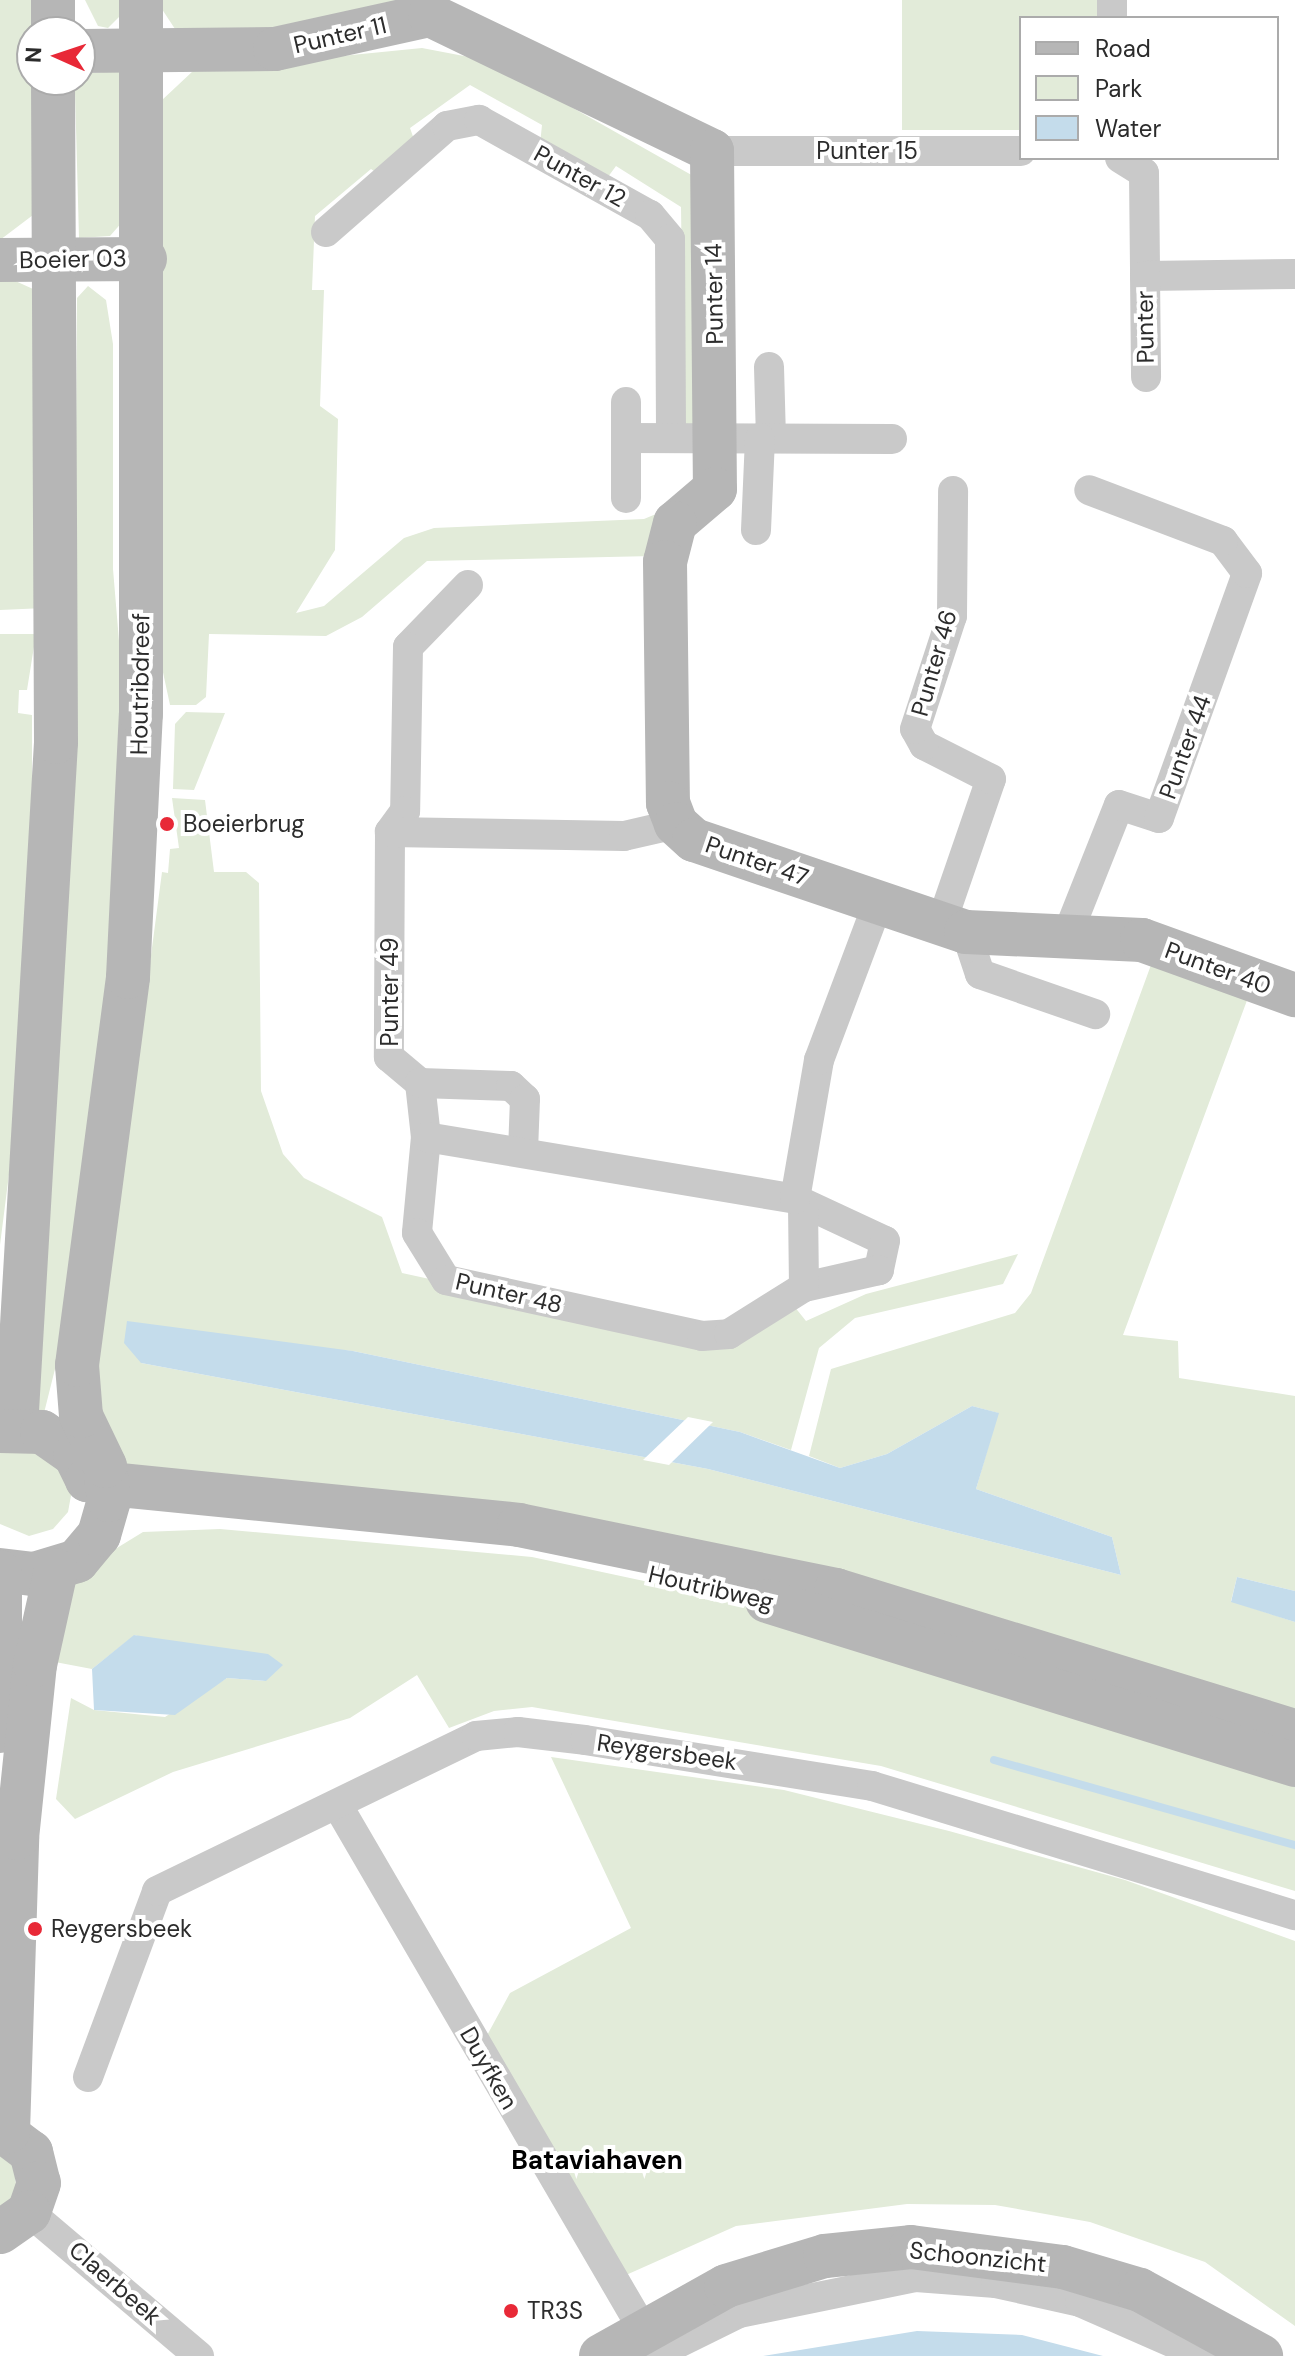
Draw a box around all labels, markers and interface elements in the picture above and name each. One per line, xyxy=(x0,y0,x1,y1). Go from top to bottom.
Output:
street label: Punter 11 xyxy=(291,10,389,60)
north arrow xyxy=(16,16,96,96)
legend xyxy=(1019,16,1279,160)
text: Road xyxy=(1095,33,1151,64)
text: N xyxy=(19,46,48,64)
text: Park xyxy=(1095,73,1142,104)
text: Water xyxy=(1095,113,1161,144)
street label: Punter 15 xyxy=(816,137,918,165)
street label: Punter 12 xyxy=(529,139,631,213)
street label: Punter 14 xyxy=(699,243,729,345)
street label: Boeier 03 xyxy=(19,244,127,274)
street label: Punter xyxy=(1130,290,1160,364)
street label: Punter 46 xyxy=(905,607,963,719)
street label: Houtribdreef xyxy=(124,613,156,755)
street label: Punter 44 xyxy=(1153,691,1217,803)
place label: Boeierbrug xyxy=(183,810,305,838)
marker: Boeierbrug xyxy=(158,815,176,833)
street label: Punter 47 xyxy=(702,830,812,892)
street label: Punter 40 xyxy=(1161,936,1275,1000)
street label: Punter 49 xyxy=(376,937,404,1047)
street label: Punter 48 xyxy=(453,1267,565,1319)
street label: Houtribweg xyxy=(646,1560,776,1616)
street label: Reygersbeek xyxy=(595,1728,739,1776)
place label: Reygersbeek xyxy=(51,1915,192,1943)
marker: Reygersbeek xyxy=(26,1920,44,1938)
street label: Duyfken xyxy=(454,2022,524,2114)
district label: Bataviahaven xyxy=(511,2145,683,2177)
street label: Claerbeek xyxy=(63,2235,167,2331)
street label: Schoonzicht xyxy=(908,2235,1048,2279)
place label: TR3S xyxy=(527,2297,583,2325)
marker: TR3S xyxy=(502,2302,520,2320)

